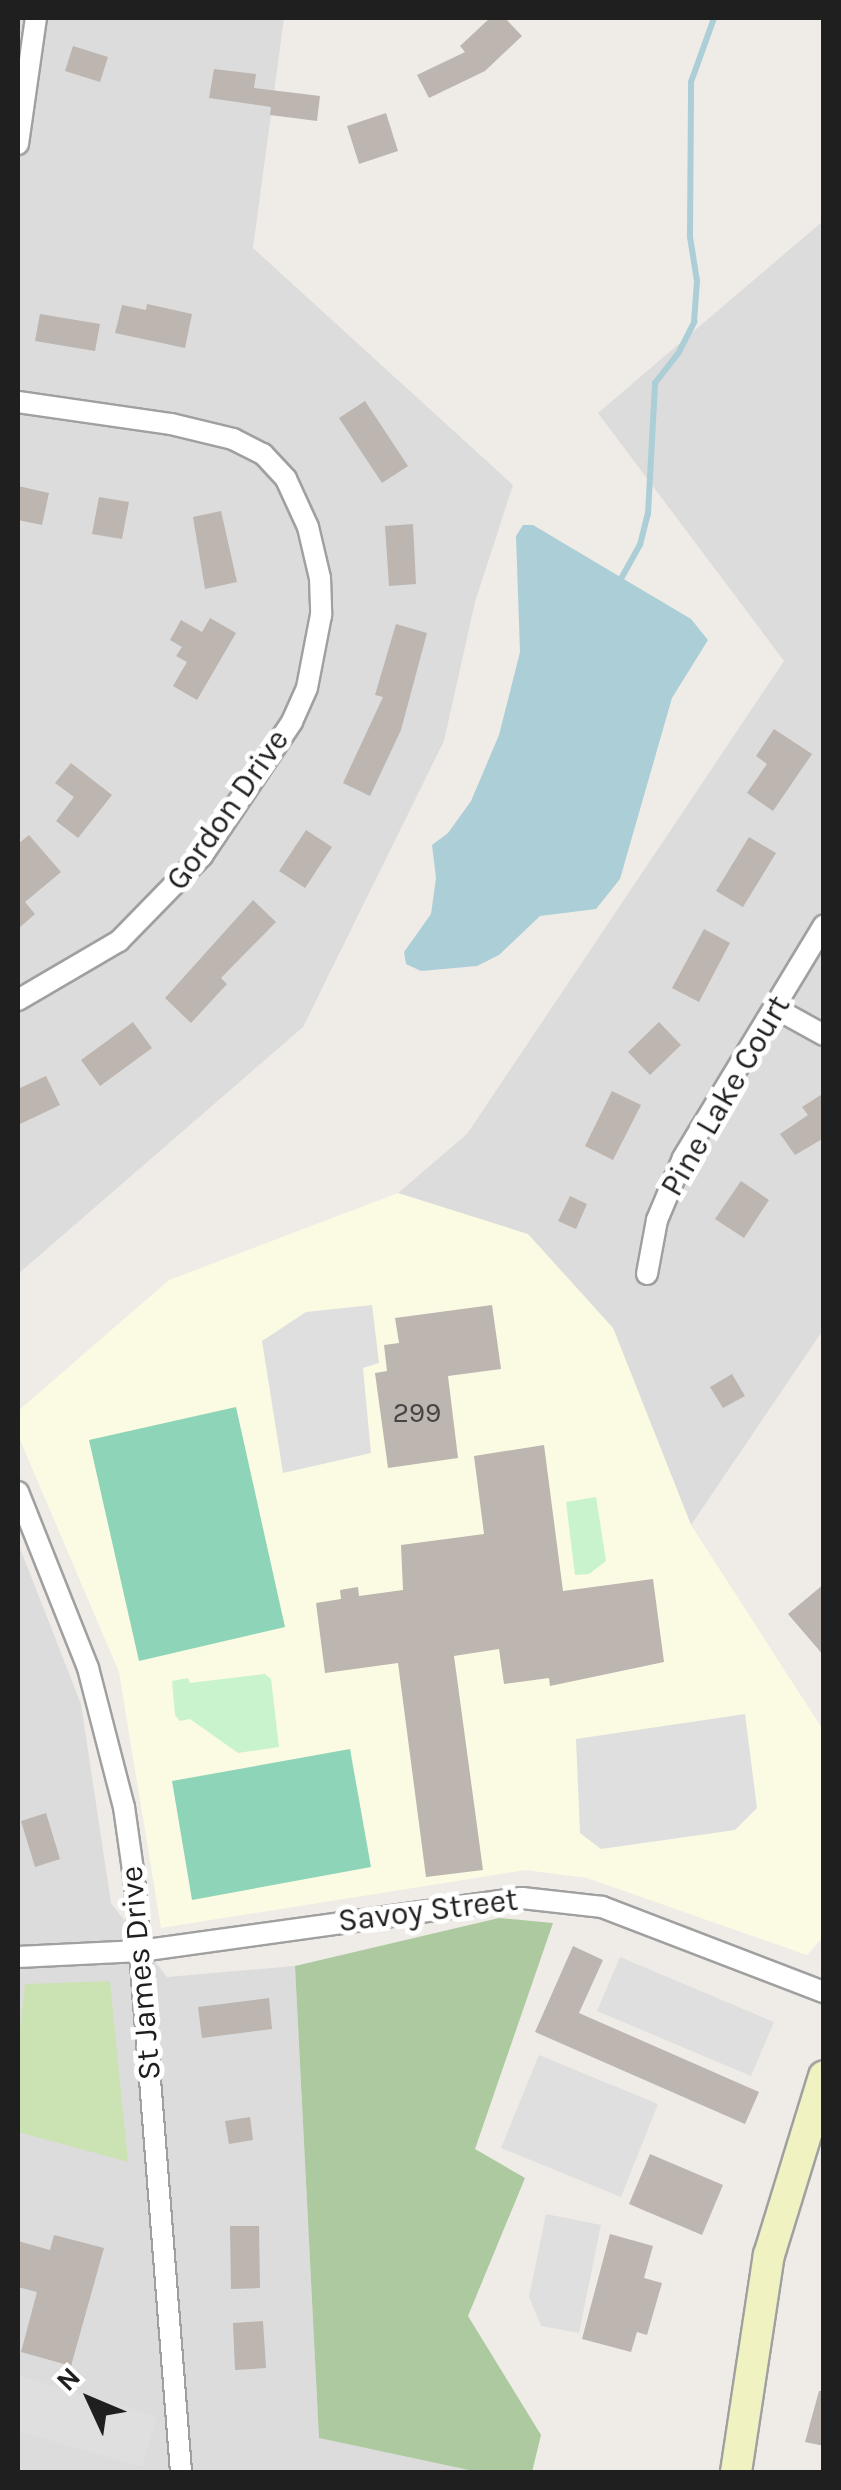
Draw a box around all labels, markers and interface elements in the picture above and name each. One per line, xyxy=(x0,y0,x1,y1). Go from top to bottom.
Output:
street label: Gordon Drive xyxy=(158,722,298,898)
street label: Pine Lake Court xyxy=(653,989,799,1203)
house number: 299 xyxy=(393,1396,441,1430)
street label: St James Drive xyxy=(113,1864,169,2082)
street label: Savoy Street xyxy=(336,1881,520,1941)
north arrow xyxy=(40,2350,140,2450)
text: N xyxy=(49,2360,87,2398)

